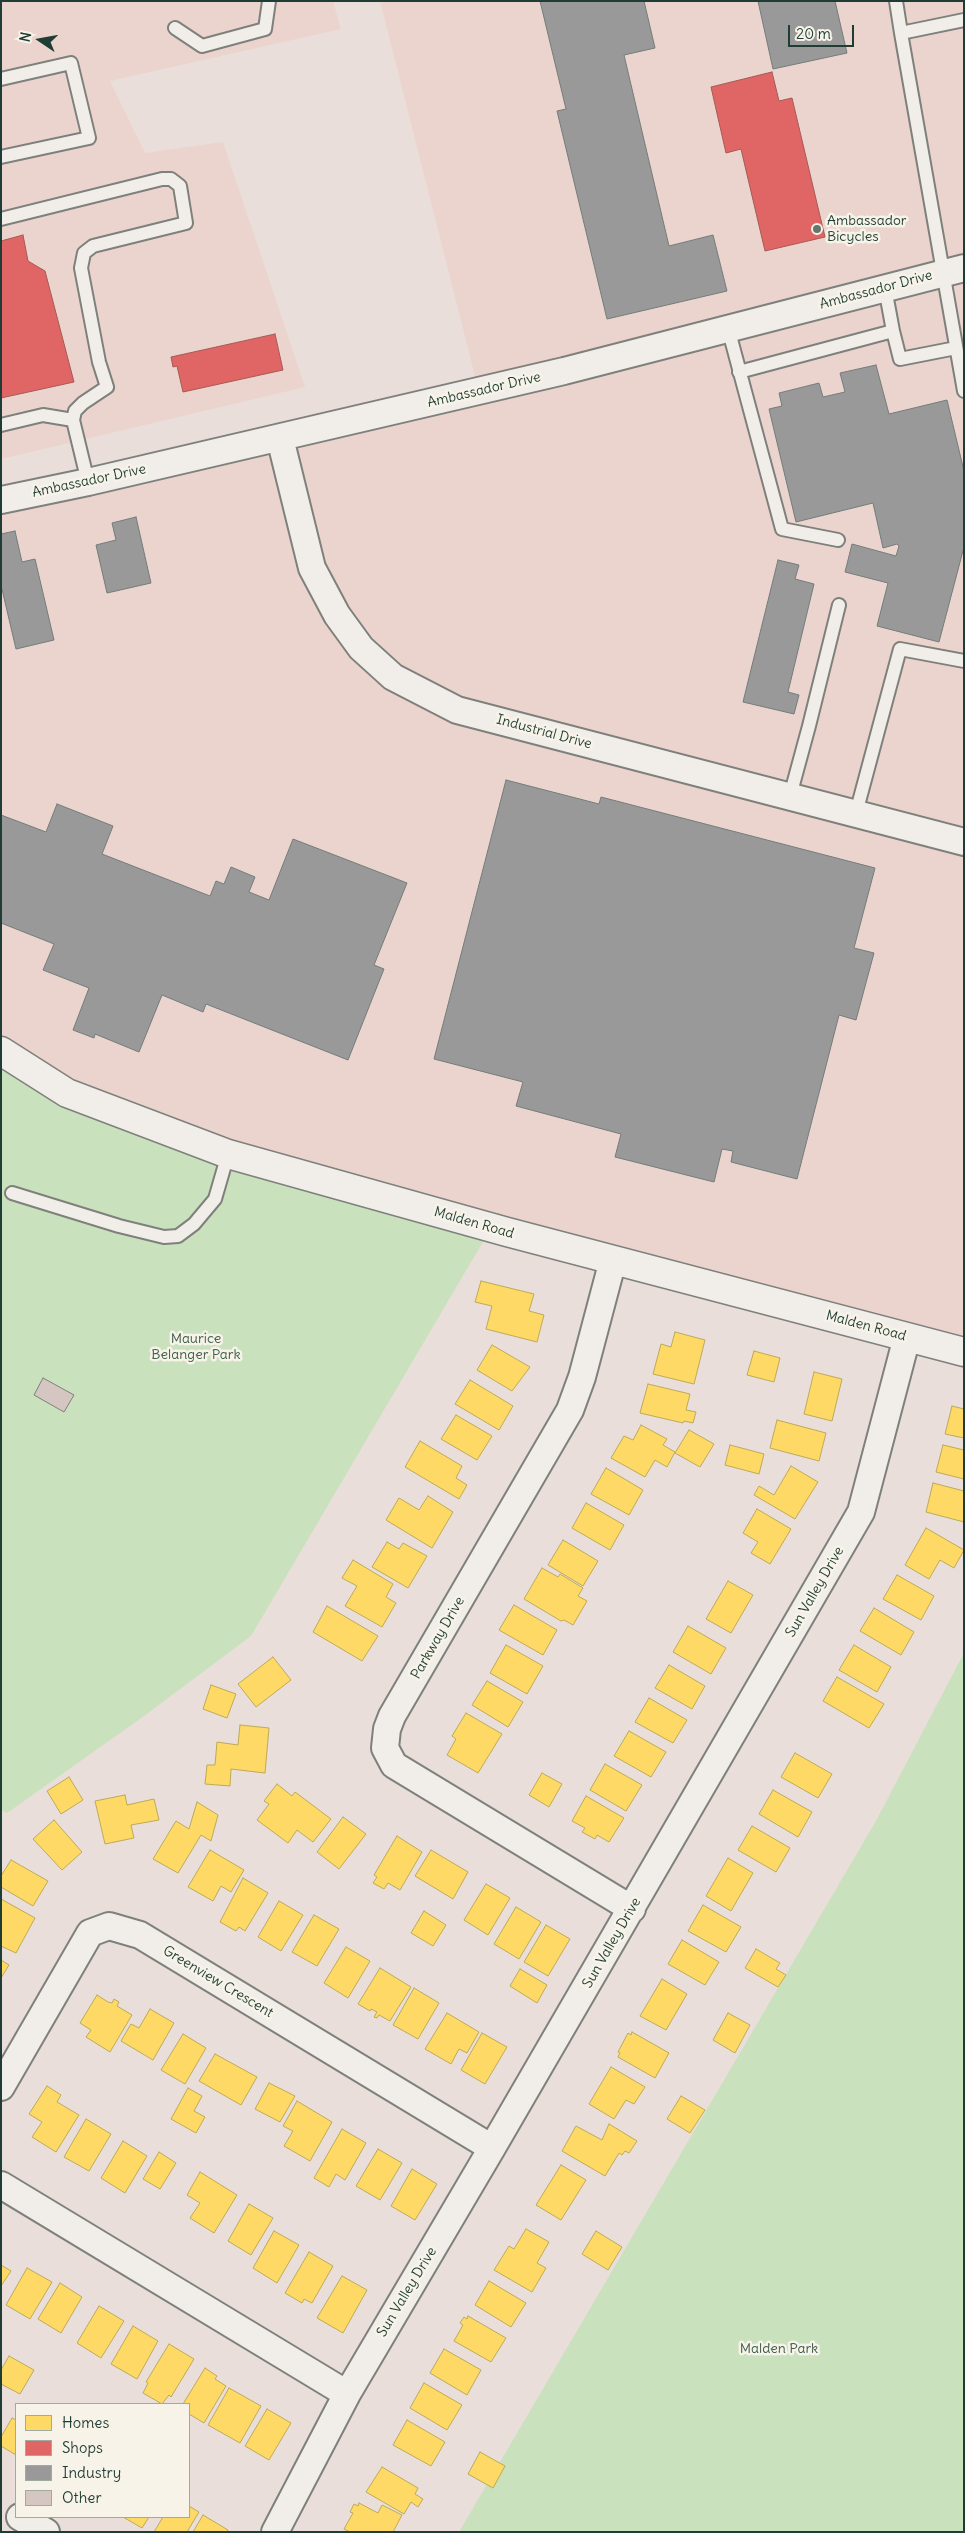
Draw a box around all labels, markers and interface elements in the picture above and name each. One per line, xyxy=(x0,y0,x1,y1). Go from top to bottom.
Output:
north arrow xyxy=(15,15,65,65)
scale bar xyxy=(790,15,856,47)
text: 20 m xyxy=(796,24,831,43)
text: N xyxy=(16,30,35,43)
place label: Ambassador Bicycles xyxy=(827,213,906,246)
marker: Ambassador Bicycles xyxy=(811,223,823,235)
street label: Ambassador Drive xyxy=(818,267,934,313)
street label: Ambassador Drive xyxy=(426,369,542,411)
street label: Ambassador Drive xyxy=(31,461,147,501)
street label: Industrial Drive xyxy=(494,711,594,753)
street label: Malden Road xyxy=(432,1204,516,1242)
street label: Malden Road xyxy=(824,1307,908,1345)
park label: Maurice Belanger Park xyxy=(151,1331,241,1364)
street label: Sun Valley Drive xyxy=(782,1544,848,1640)
street label: Parkway Drive xyxy=(408,1594,468,1682)
street label: Sun Valley Drive xyxy=(579,1895,645,1991)
street label: Greenview Crescent xyxy=(160,1942,276,2022)
street label: Sun Valley Drive xyxy=(374,2244,440,2340)
park label: Malden Park xyxy=(740,2341,818,2357)
legend xyxy=(15,2403,190,2518)
text: Homes xyxy=(62,2413,109,2432)
text: Shops xyxy=(62,2438,103,2457)
text: Industry xyxy=(62,2463,121,2482)
text: Other xyxy=(62,2488,102,2507)

